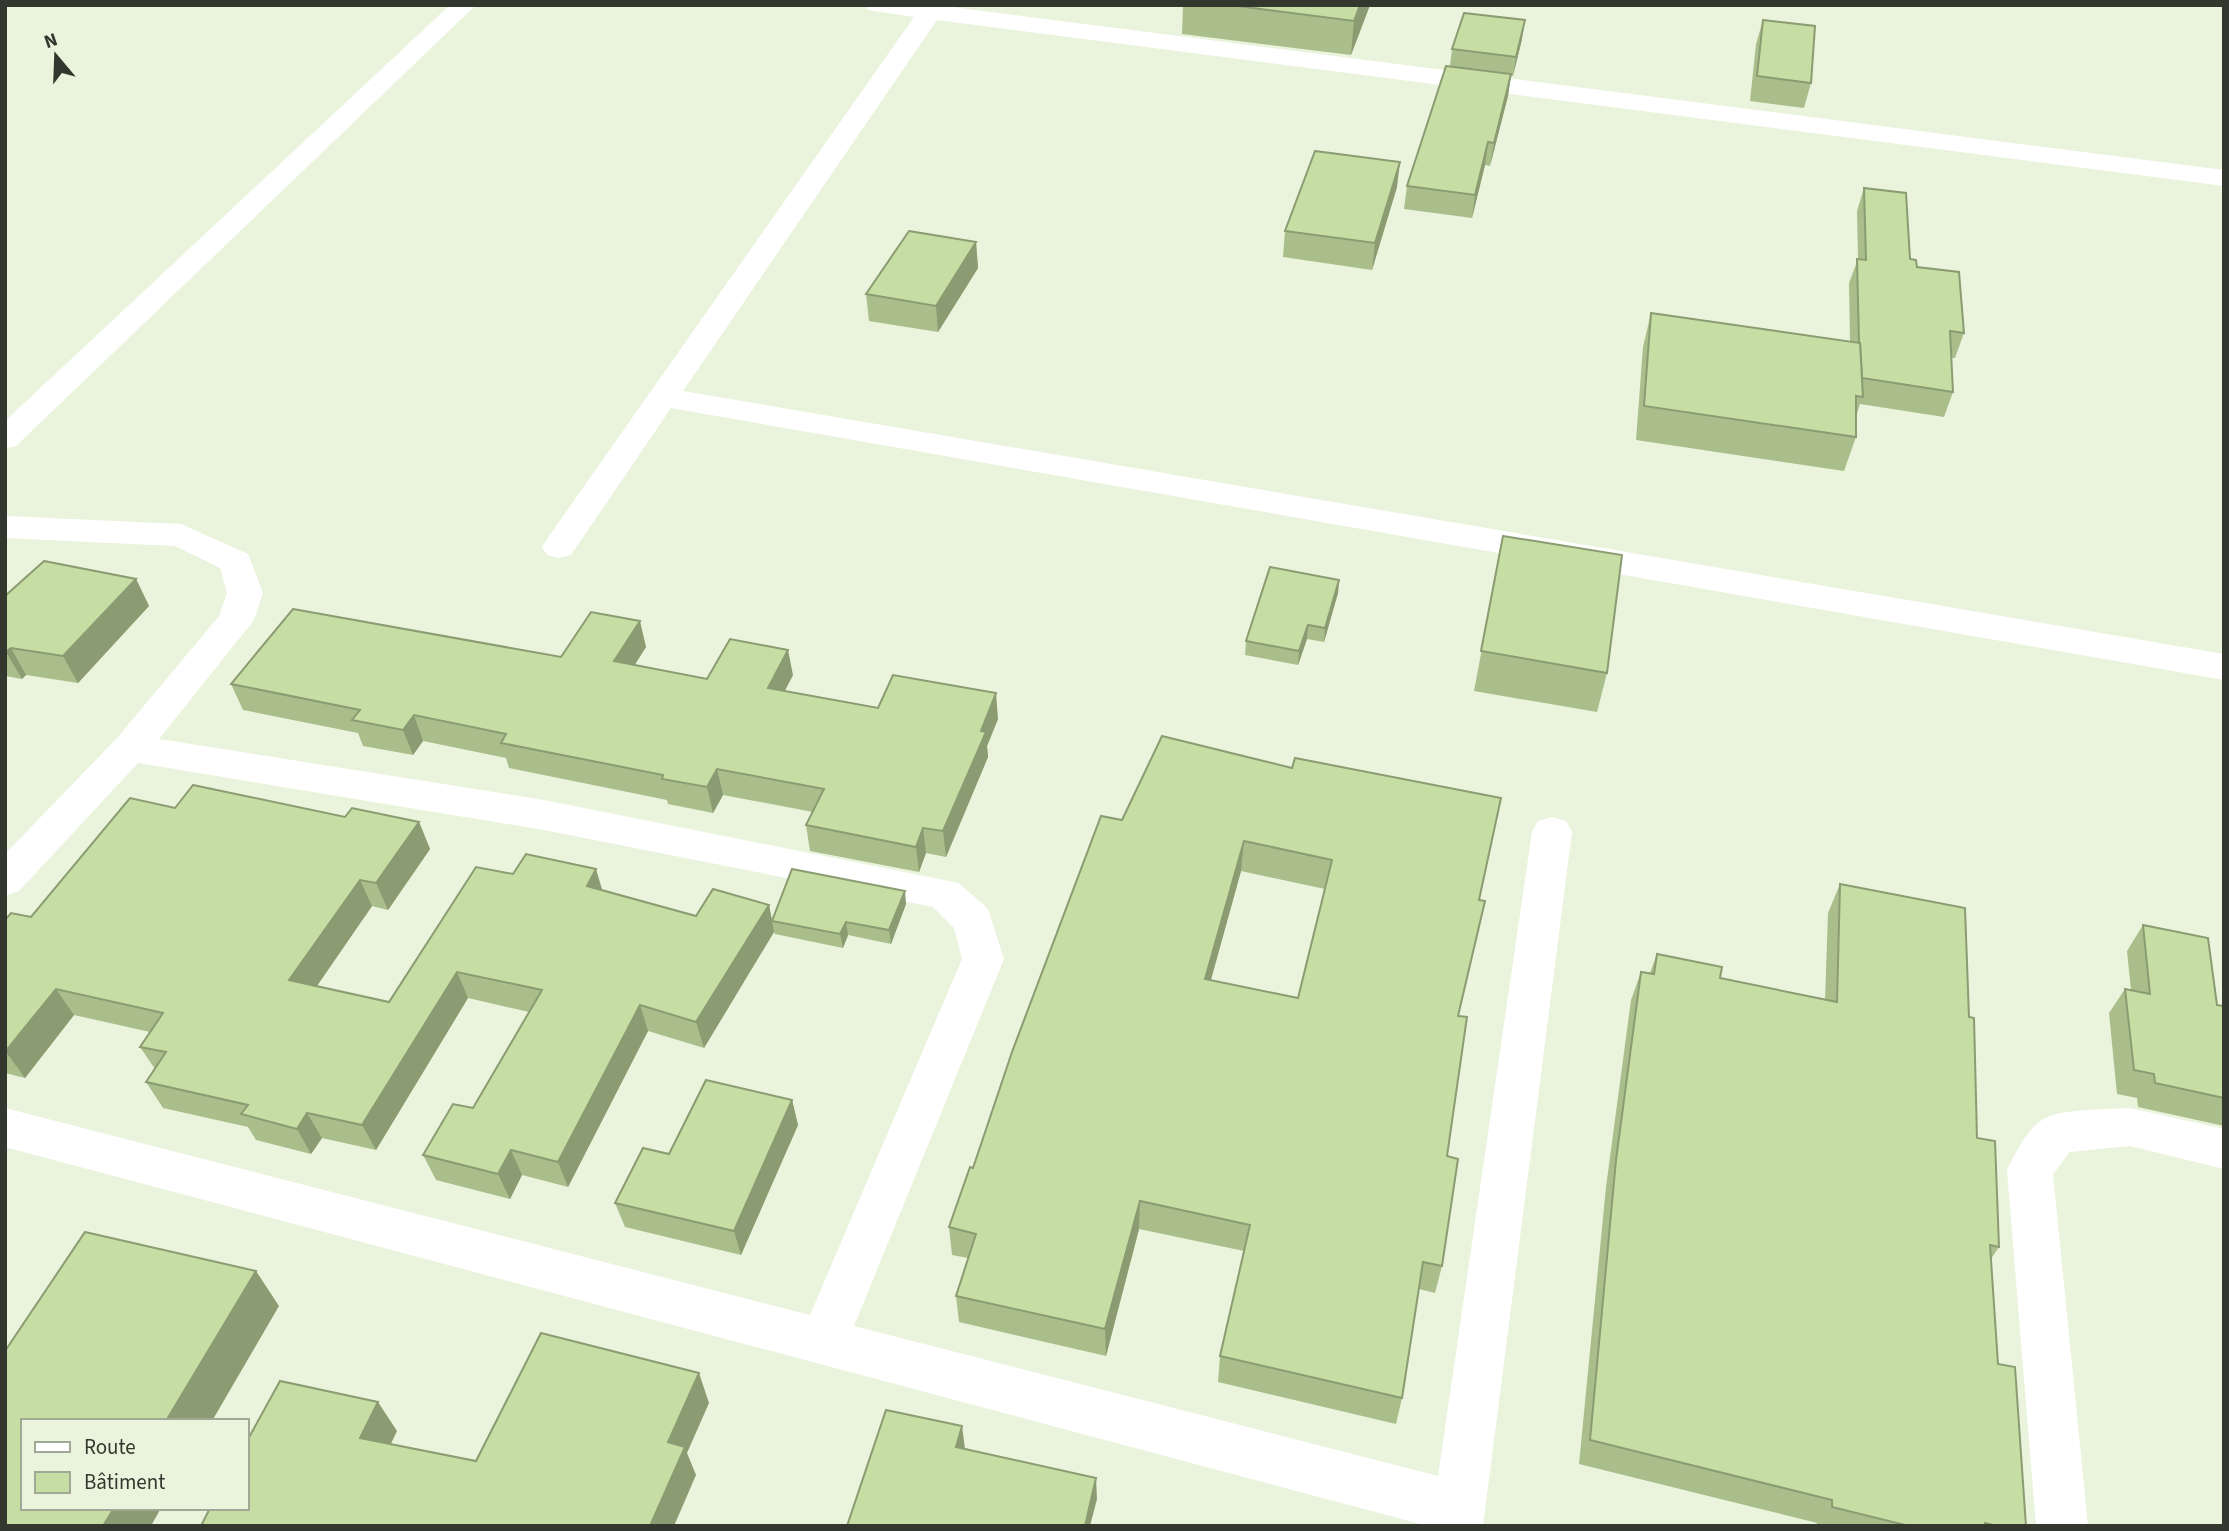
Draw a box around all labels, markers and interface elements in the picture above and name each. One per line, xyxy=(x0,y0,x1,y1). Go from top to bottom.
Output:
north arrow xyxy=(21,21,91,91)
text: N xyxy=(41,27,61,56)
legend xyxy=(21,1419,248,1510)
text: Route xyxy=(84,1432,136,1462)
text: Bâtiment xyxy=(84,1467,165,1497)

